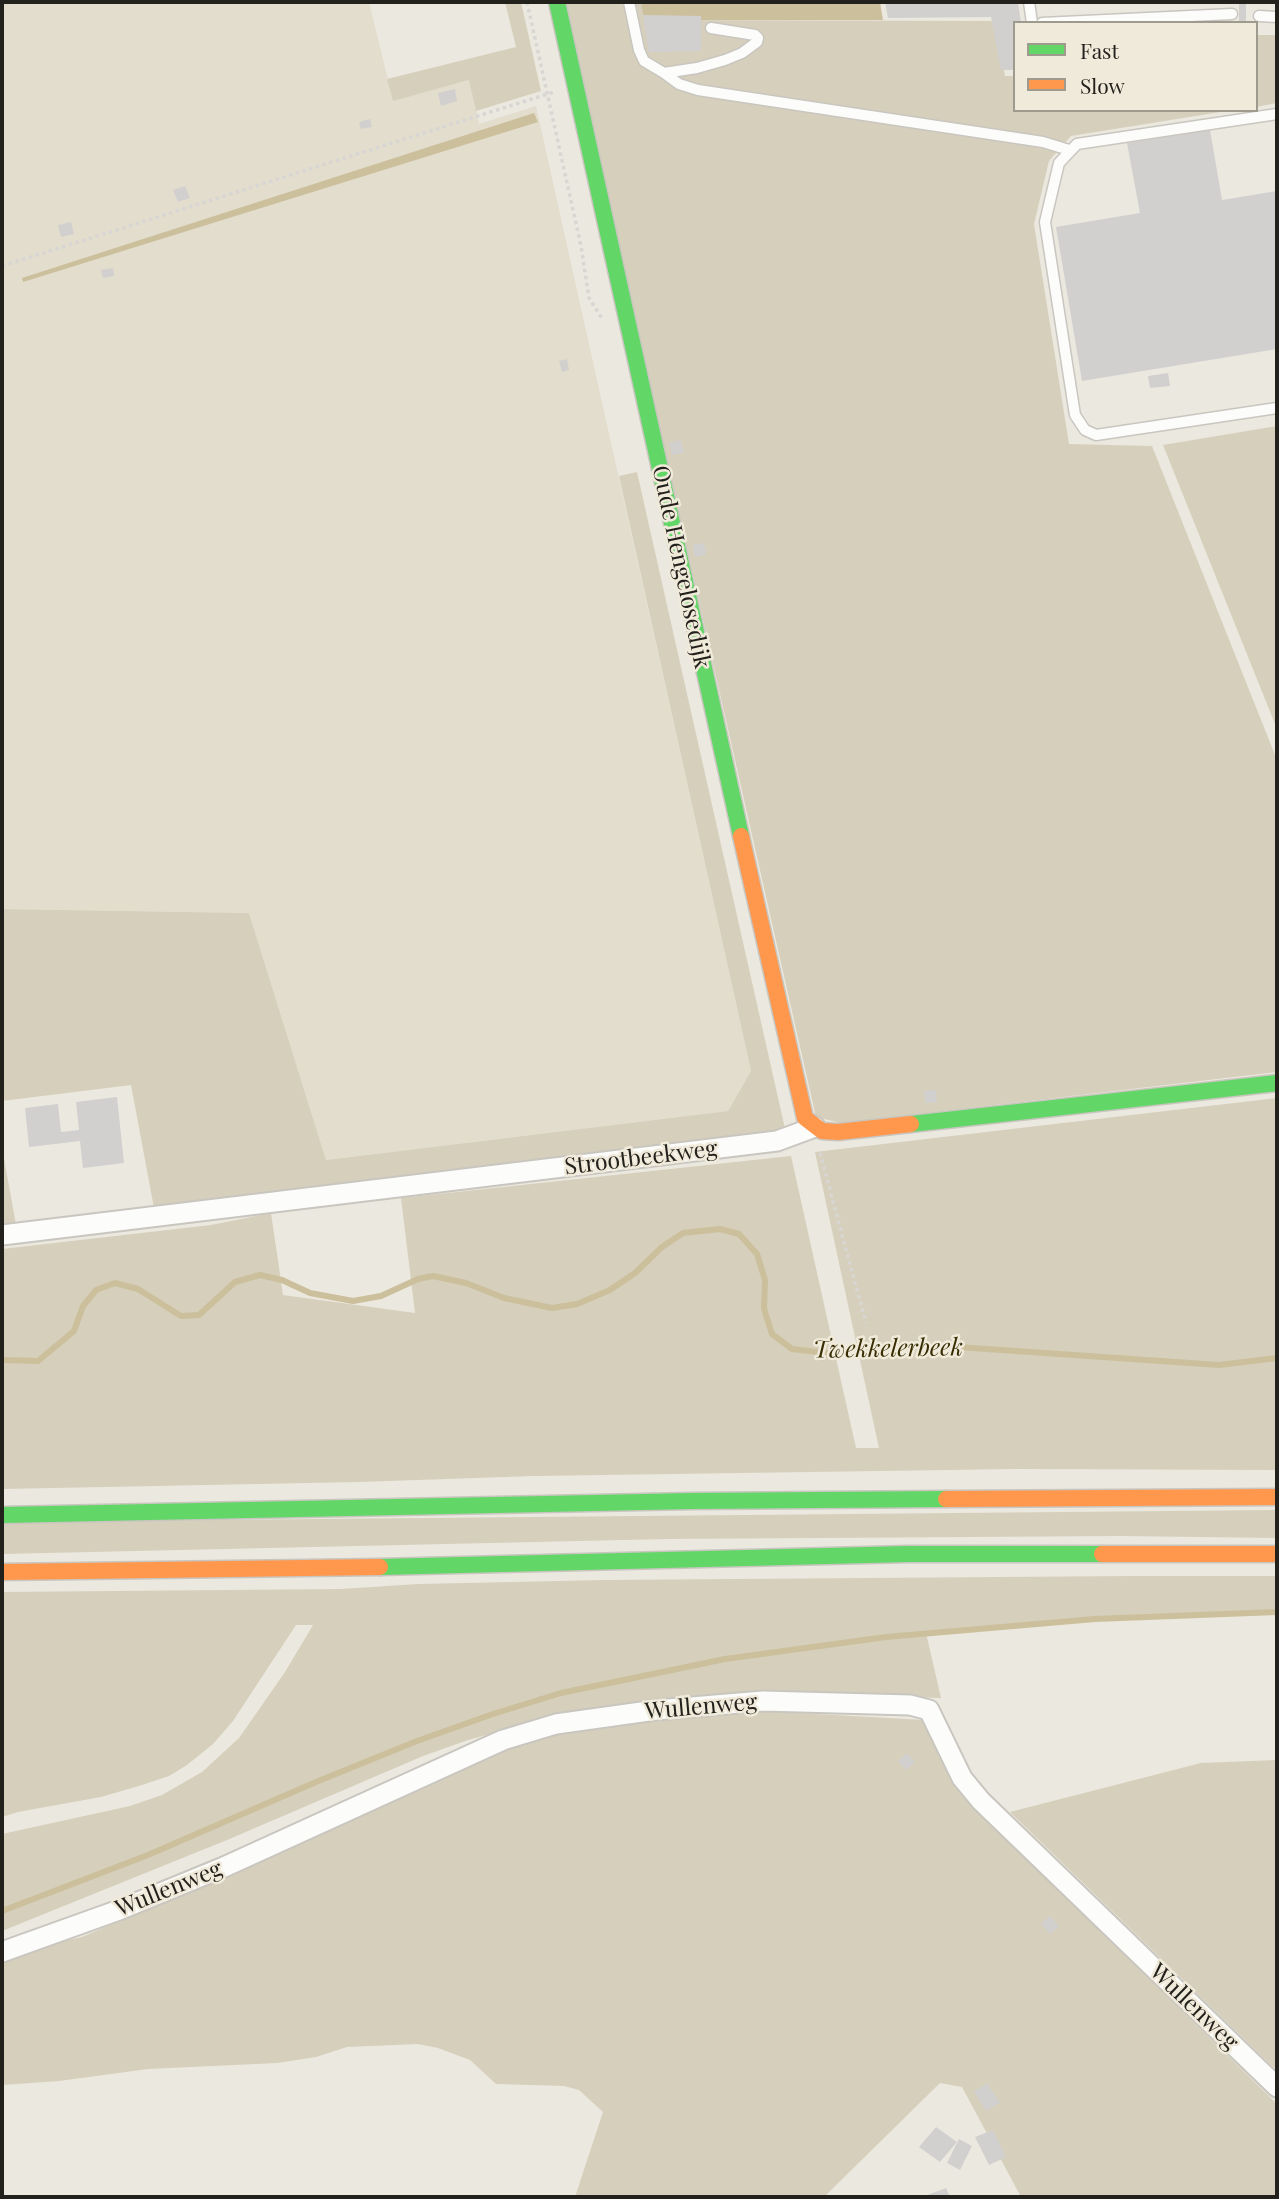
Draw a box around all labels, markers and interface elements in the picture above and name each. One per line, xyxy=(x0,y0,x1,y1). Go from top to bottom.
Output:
legend xyxy=(1013,21,1258,112)
text: Fast xyxy=(1080,36,1119,64)
text: Slow xyxy=(1080,71,1125,99)
street label: Oude Hengelosedijk xyxy=(646,463,716,671)
street label: Strootbeekweg xyxy=(563,1135,719,1181)
water label: Twekkelerbeek xyxy=(813,1333,963,1365)
street label: Wullenweg xyxy=(644,1688,758,1726)
street label: Wullenweg xyxy=(112,1855,226,1923)
street label: Wullenweg xyxy=(1144,1958,1244,2056)

